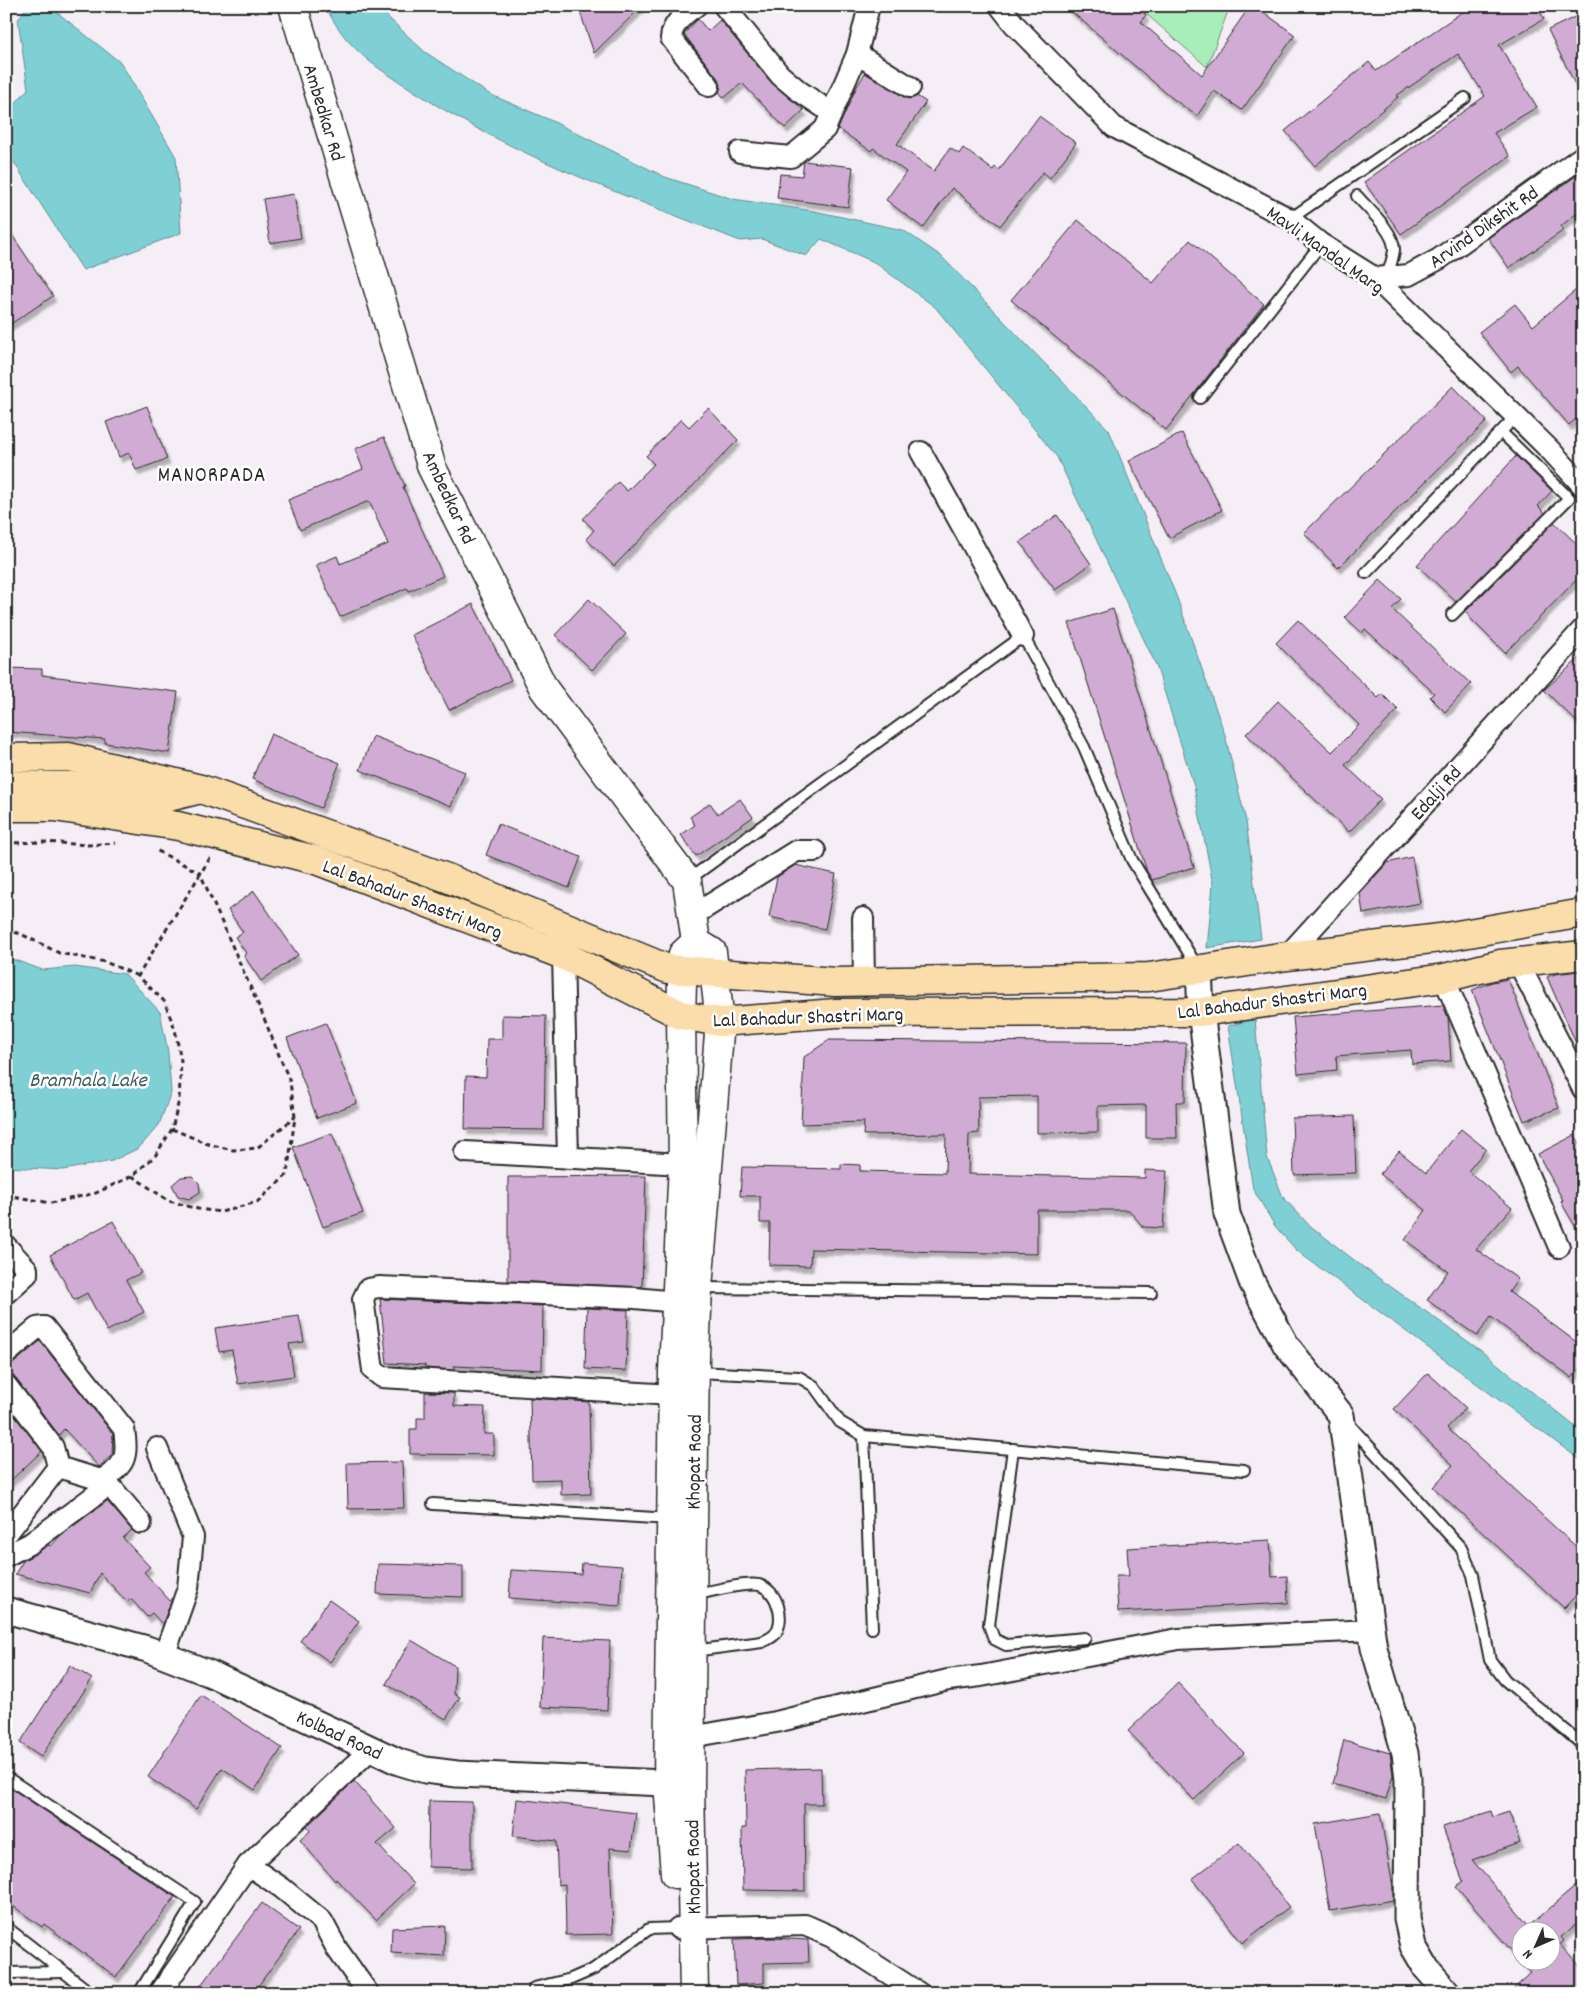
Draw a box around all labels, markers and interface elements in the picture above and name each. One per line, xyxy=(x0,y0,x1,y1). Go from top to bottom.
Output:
street label: Ambedkar Rd xyxy=(294,61,350,165)
street label: Arvind Dikshit Rd xyxy=(1424,180,1545,277)
street label: Mavli Mandal Marg xyxy=(1260,200,1389,303)
street label: Ambedkar Rd xyxy=(413,447,481,550)
district label: MANORPADA xyxy=(158,462,266,492)
street label: Edalji Rd xyxy=(1405,760,1469,828)
street label: Lal Bahadur Shastri Marg xyxy=(318,854,506,948)
street label: Lal Bahadur Shastri Marg xyxy=(1176,977,1369,1028)
street label: Lal Bahadur Shastri Marg xyxy=(712,1002,904,1036)
water label: Bramhala Lake xyxy=(29,1067,148,1097)
street label: Khopat Road xyxy=(681,1414,711,1510)
street label: Kolbad Road xyxy=(291,1705,386,1769)
street label: Khopat Road xyxy=(680,1819,710,1915)
north arrow xyxy=(1512,1922,1562,1972)
text: N xyxy=(1519,1944,1538,1963)

